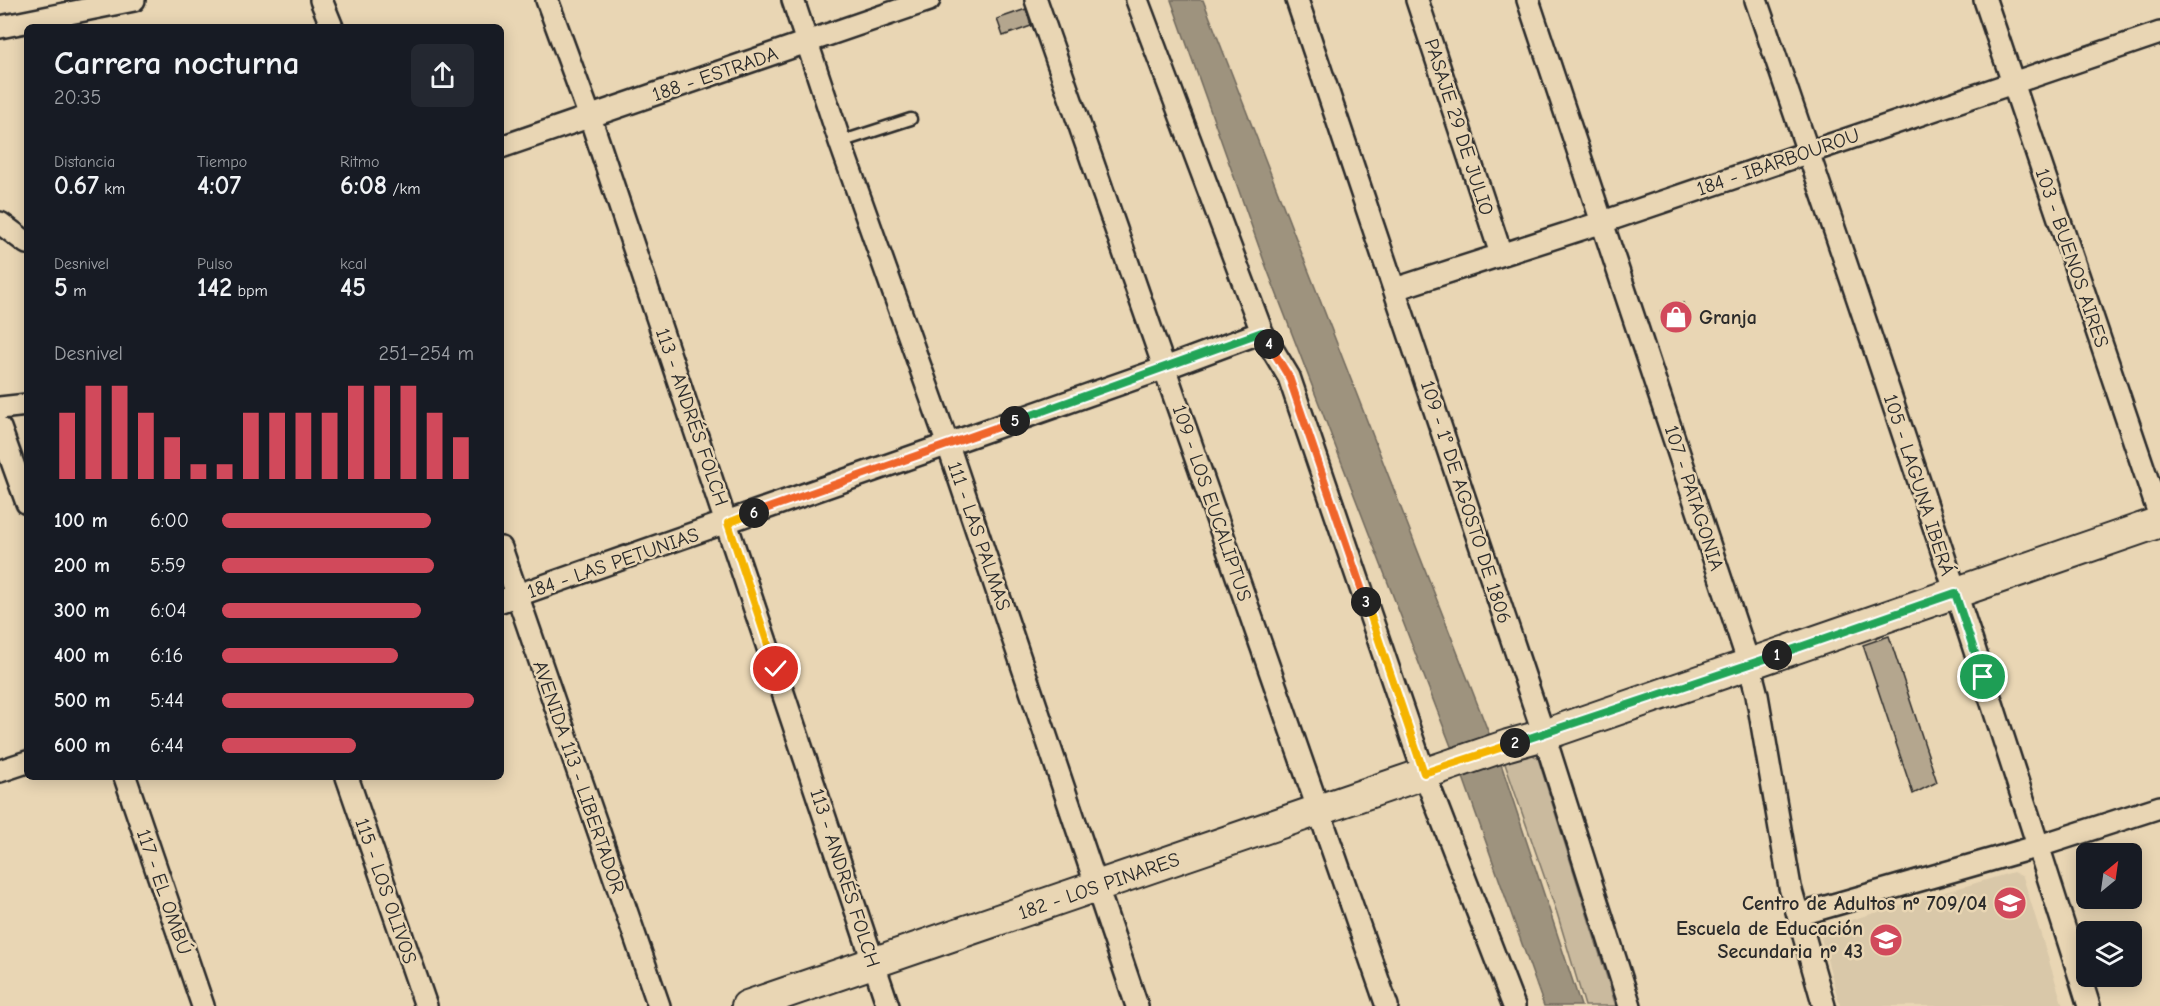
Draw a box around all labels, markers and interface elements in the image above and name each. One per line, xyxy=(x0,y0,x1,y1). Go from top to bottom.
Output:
street label: PASAJE 29 DE JULIO xyxy=(1420,36,1498,218)
street label: 188 - ESTRADA xyxy=(649,42,781,106)
text: Carrera nocturna xyxy=(54,44,300,82)
button: share xyxy=(411,44,474,107)
text: 20:35 xyxy=(54,86,101,109)
street label: 184 - IBARBOUROU xyxy=(1694,123,1862,201)
text: Distancia xyxy=(54,153,115,171)
text: Tiempo xyxy=(197,153,247,171)
text: Ritmo xyxy=(340,153,379,171)
street label: 103 - BUENOS AIRES xyxy=(2031,165,2113,351)
text: 0.67 xyxy=(54,171,99,201)
text: 4:07 xyxy=(197,171,241,201)
text: 6:08 xyxy=(340,171,387,201)
text: km xyxy=(99,180,125,198)
text: /km xyxy=(387,180,420,198)
text: Desnivel xyxy=(54,255,109,273)
text: Pulso xyxy=(197,255,233,273)
text: kcal xyxy=(340,255,367,273)
text: 5 xyxy=(54,273,68,303)
text: 142 xyxy=(197,273,232,303)
text: 45 xyxy=(340,273,366,303)
text: m xyxy=(68,282,86,300)
text: bpm xyxy=(232,282,268,300)
shop icon: Granja xyxy=(1658,299,1694,335)
place label: Granja xyxy=(1699,306,1757,329)
street label: 113 - ANDRÉS FOLCH xyxy=(651,325,733,509)
pin: 4 xyxy=(1254,329,1284,359)
text: 4 xyxy=(1265,335,1273,353)
text: Desnivel xyxy=(54,342,123,365)
text: 251–254 m xyxy=(379,342,474,365)
street label: 109 - 1° DE AGOSTO DE 1806 xyxy=(1416,378,1516,626)
street label: 105 - LAGUNA IBERÁ xyxy=(1879,391,1960,579)
street label: 109 - LOS EUCALIPTUS xyxy=(1168,402,1256,604)
pin: 5 xyxy=(1000,406,1030,436)
text: 5 xyxy=(1011,412,1019,430)
street label: 107 - PATAGONIA xyxy=(1660,422,1728,574)
street label: 111 - LAS PALMAS xyxy=(943,459,1015,613)
pin: 6 xyxy=(739,498,769,528)
text: 6 xyxy=(750,504,758,522)
text: 100 m xyxy=(54,509,108,532)
text: 6:00 xyxy=(150,509,189,532)
street label: 184 - LAS PETUNIAS xyxy=(524,523,702,603)
text: 200 m xyxy=(54,554,110,577)
text: 5:59 xyxy=(150,554,186,577)
pin: 3 xyxy=(1351,587,1381,617)
text: 3 xyxy=(1362,593,1370,611)
text: 300 m xyxy=(54,599,110,622)
text: 6:04 xyxy=(150,599,186,622)
pin: 1 xyxy=(1762,640,1792,670)
pin xyxy=(750,643,801,694)
text: 400 m xyxy=(54,644,109,667)
text: 6:16 xyxy=(150,644,183,667)
text: 1 xyxy=(1774,646,1780,664)
pin xyxy=(1957,651,2008,702)
icon: check xyxy=(759,652,792,685)
street label: AVENIDA 113 - LIBERTADOR xyxy=(528,658,630,896)
icon: arrive xyxy=(1966,660,1999,693)
text: 500 m xyxy=(54,689,111,712)
text: 5:44 xyxy=(150,689,184,712)
pin: 2 xyxy=(1500,728,1530,758)
text: 600 m xyxy=(54,734,110,757)
text: 6:44 xyxy=(150,734,184,757)
text: 2 xyxy=(1511,734,1519,752)
street label: 113 - ANDRÉS FOLCH xyxy=(805,786,885,970)
street label: 115 - LOS OLIVOS xyxy=(350,815,422,967)
street label: 117 - EL OMBÚ xyxy=(132,826,197,958)
north arrow xyxy=(2076,843,2142,909)
map controls xyxy=(2076,843,2142,987)
street label: 182 - LOS PINARES xyxy=(1015,848,1183,924)
school or university icon: Centro de Adultos nº 709/04 xyxy=(1992,885,2028,921)
place label: Centro de Adultos nº 709/04 xyxy=(1742,892,1987,915)
place label: Escuela de Educación Secundaria nº 43 xyxy=(1676,917,1863,963)
button: layers xyxy=(2076,921,2142,987)
school or university icon: Escuela de Educación Secundaria nº 43 xyxy=(1868,922,1904,958)

